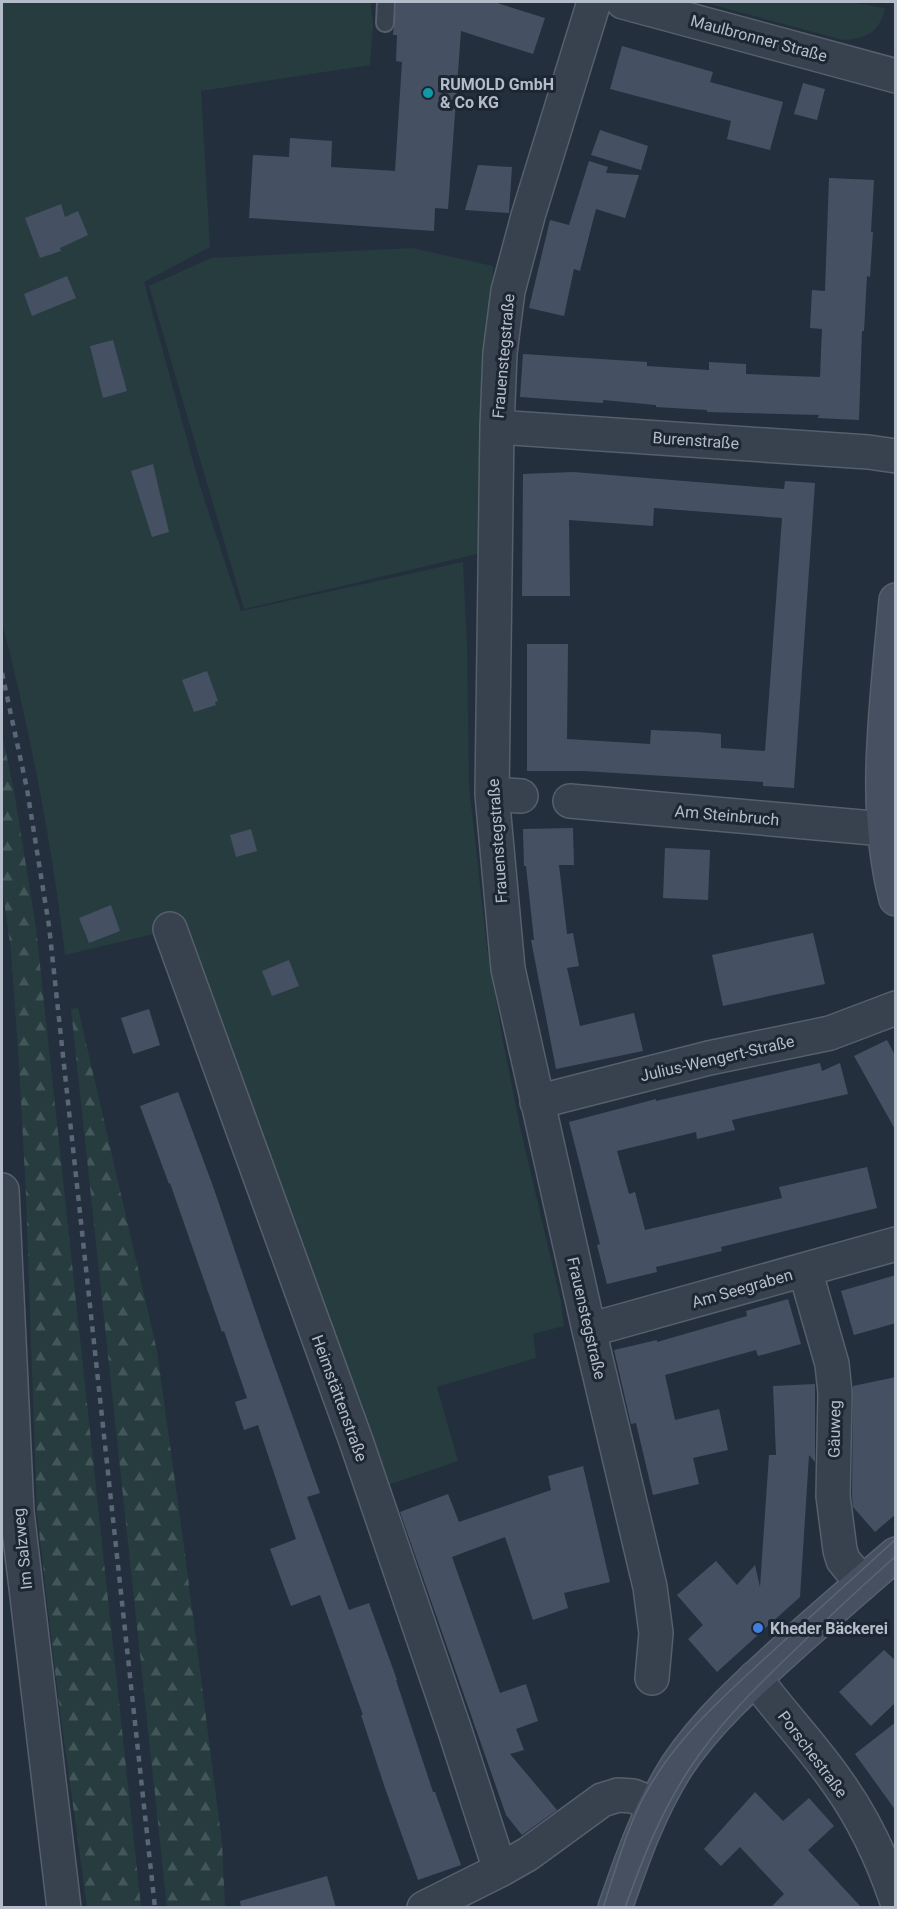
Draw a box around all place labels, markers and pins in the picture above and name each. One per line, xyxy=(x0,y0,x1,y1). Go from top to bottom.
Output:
place label: RUMOLD GmbH & Co KG xyxy=(440,75,554,112)
marker: RUMOLD GmbH & Co KG xyxy=(421,86,435,100)
place label: Kheder Bäckerei xyxy=(770,1619,888,1638)
marker: Kheder Bäckerei xyxy=(751,1621,765,1635)

